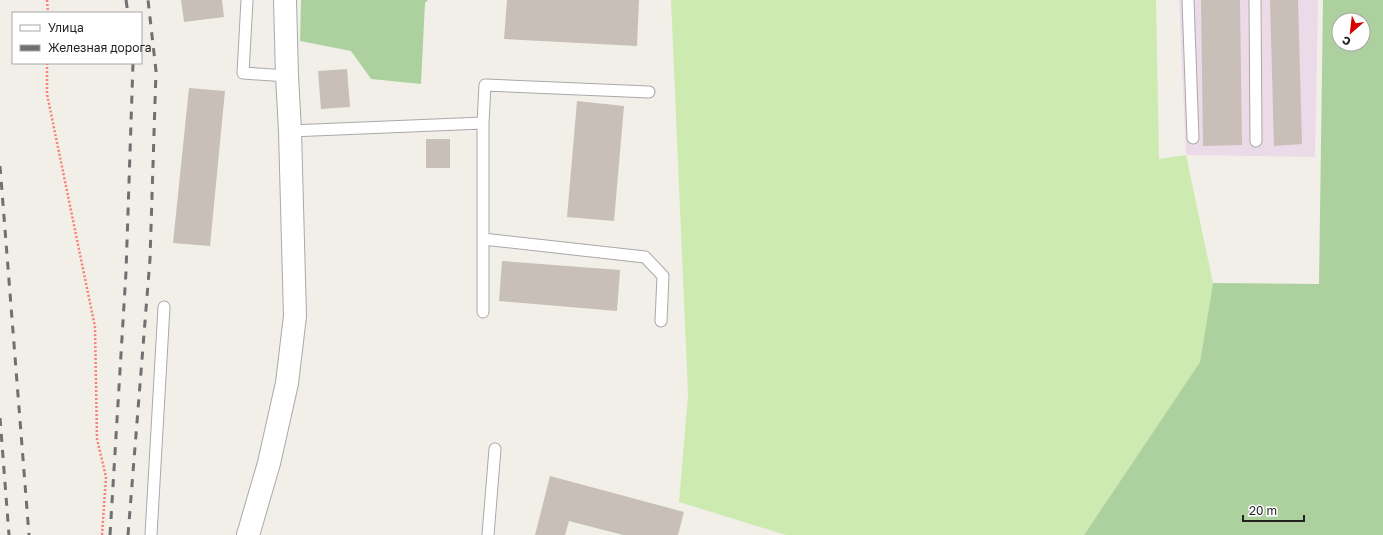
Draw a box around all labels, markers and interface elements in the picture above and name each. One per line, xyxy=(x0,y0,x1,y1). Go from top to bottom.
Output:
legend xyxy=(12,12,142,64)
north arrow xyxy=(1331,12,1371,52)
text: Улица xyxy=(48,20,84,35)
text: С xyxy=(1339,34,1353,49)
text: Железная дорога xyxy=(48,40,151,55)
scale bar xyxy=(1243,497,1304,523)
text: 20 m xyxy=(1249,503,1277,518)

